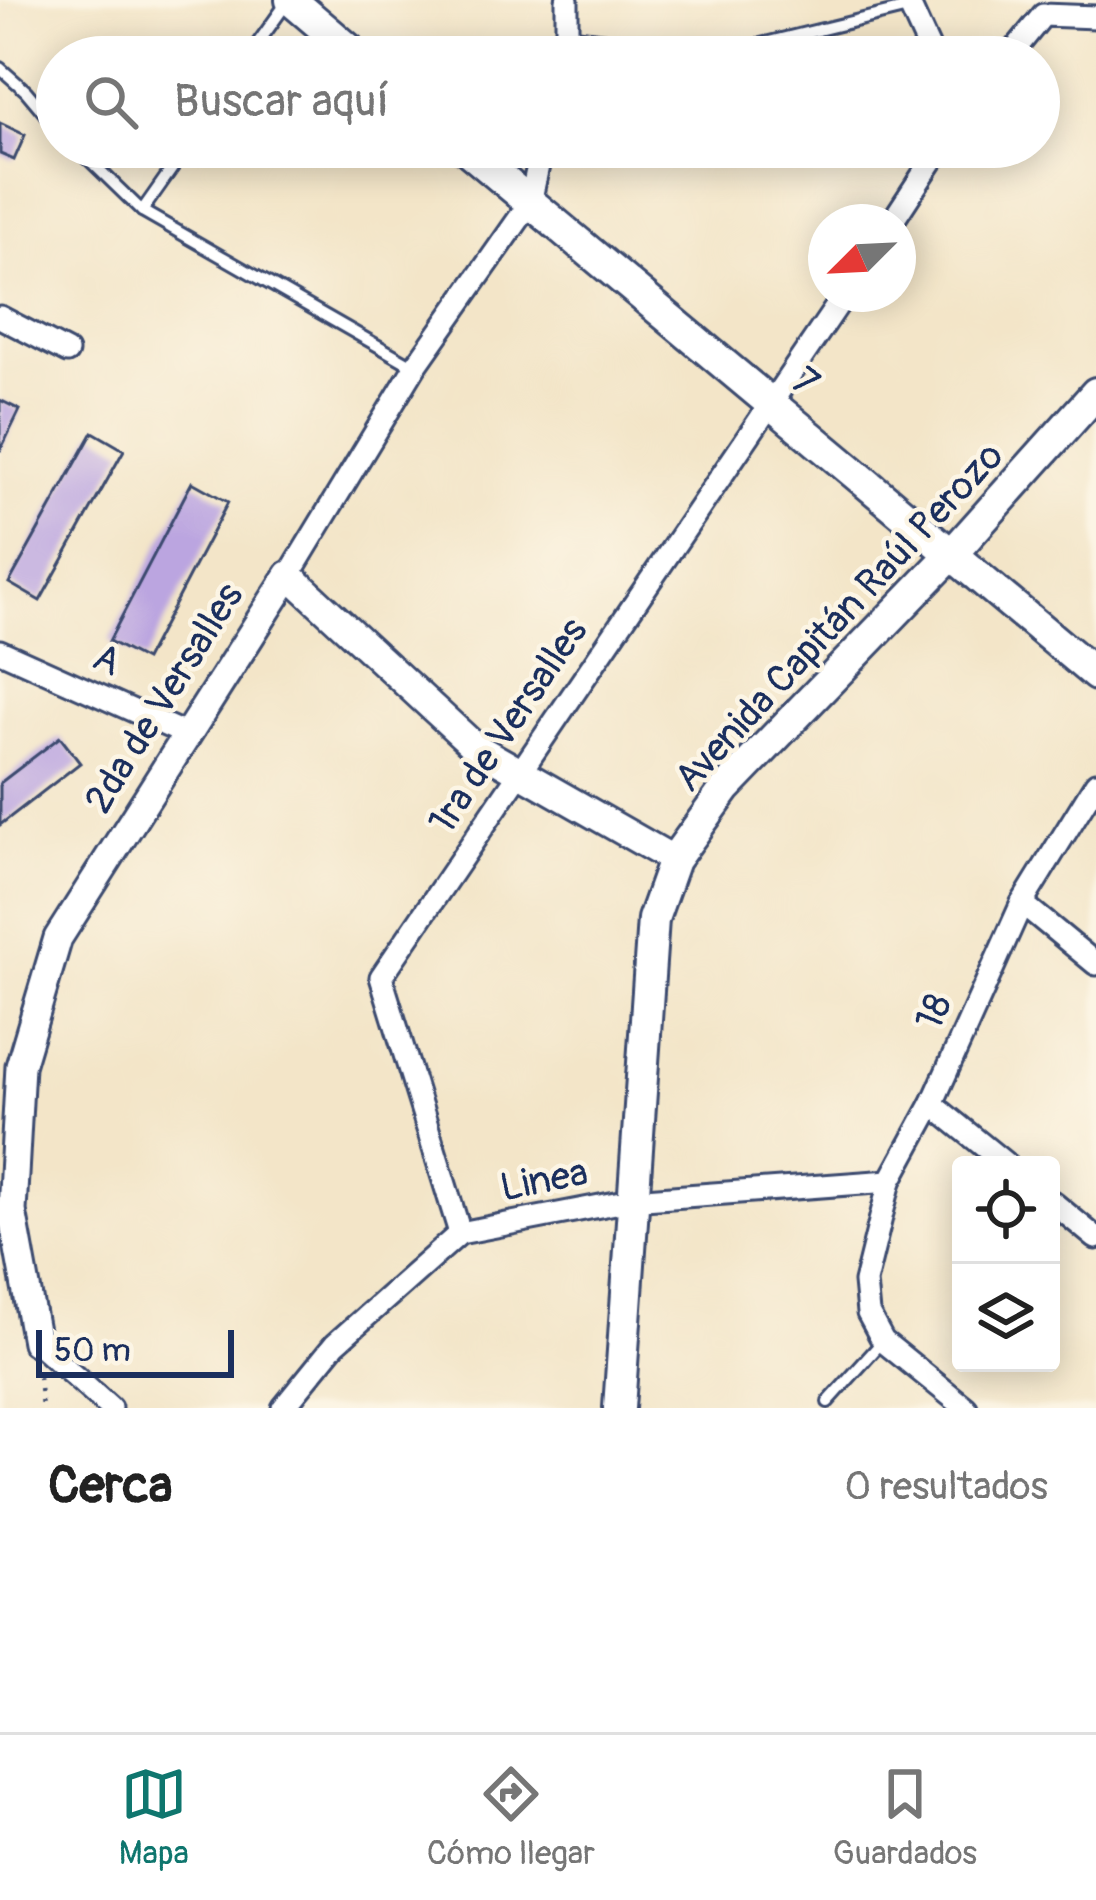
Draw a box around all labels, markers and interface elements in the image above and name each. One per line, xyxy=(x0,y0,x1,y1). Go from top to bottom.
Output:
search box xyxy=(36,36,1060,168)
icon: search xyxy=(78,69,144,135)
text: Buscar aquí xyxy=(174,74,389,130)
north arrow xyxy=(808,204,916,312)
street label: 7 xyxy=(781,357,829,407)
street label: Avenida Capitán Raúl Perozo xyxy=(664,432,1014,802)
street label: 2da de Versalles xyxy=(74,574,254,822)
street label: 1ra de Versalles xyxy=(418,609,598,843)
street label: A xyxy=(85,632,129,688)
street label: 18 xyxy=(905,986,963,1038)
street label: Linea xyxy=(496,1148,592,1212)
map controls xyxy=(952,1156,1060,1372)
button: locate xyxy=(952,1156,1060,1264)
button: layers xyxy=(952,1264,1060,1372)
scale bar xyxy=(36,1324,234,1377)
text: 50 m xyxy=(54,1330,131,1371)
text: Cerca xyxy=(48,1454,172,1518)
text: 0 resultados xyxy=(844,1462,1048,1511)
tab: Mapa xyxy=(119,1761,189,1874)
tab: Cómo llegar xyxy=(427,1761,595,1874)
tab: Guardados xyxy=(833,1761,977,1874)

